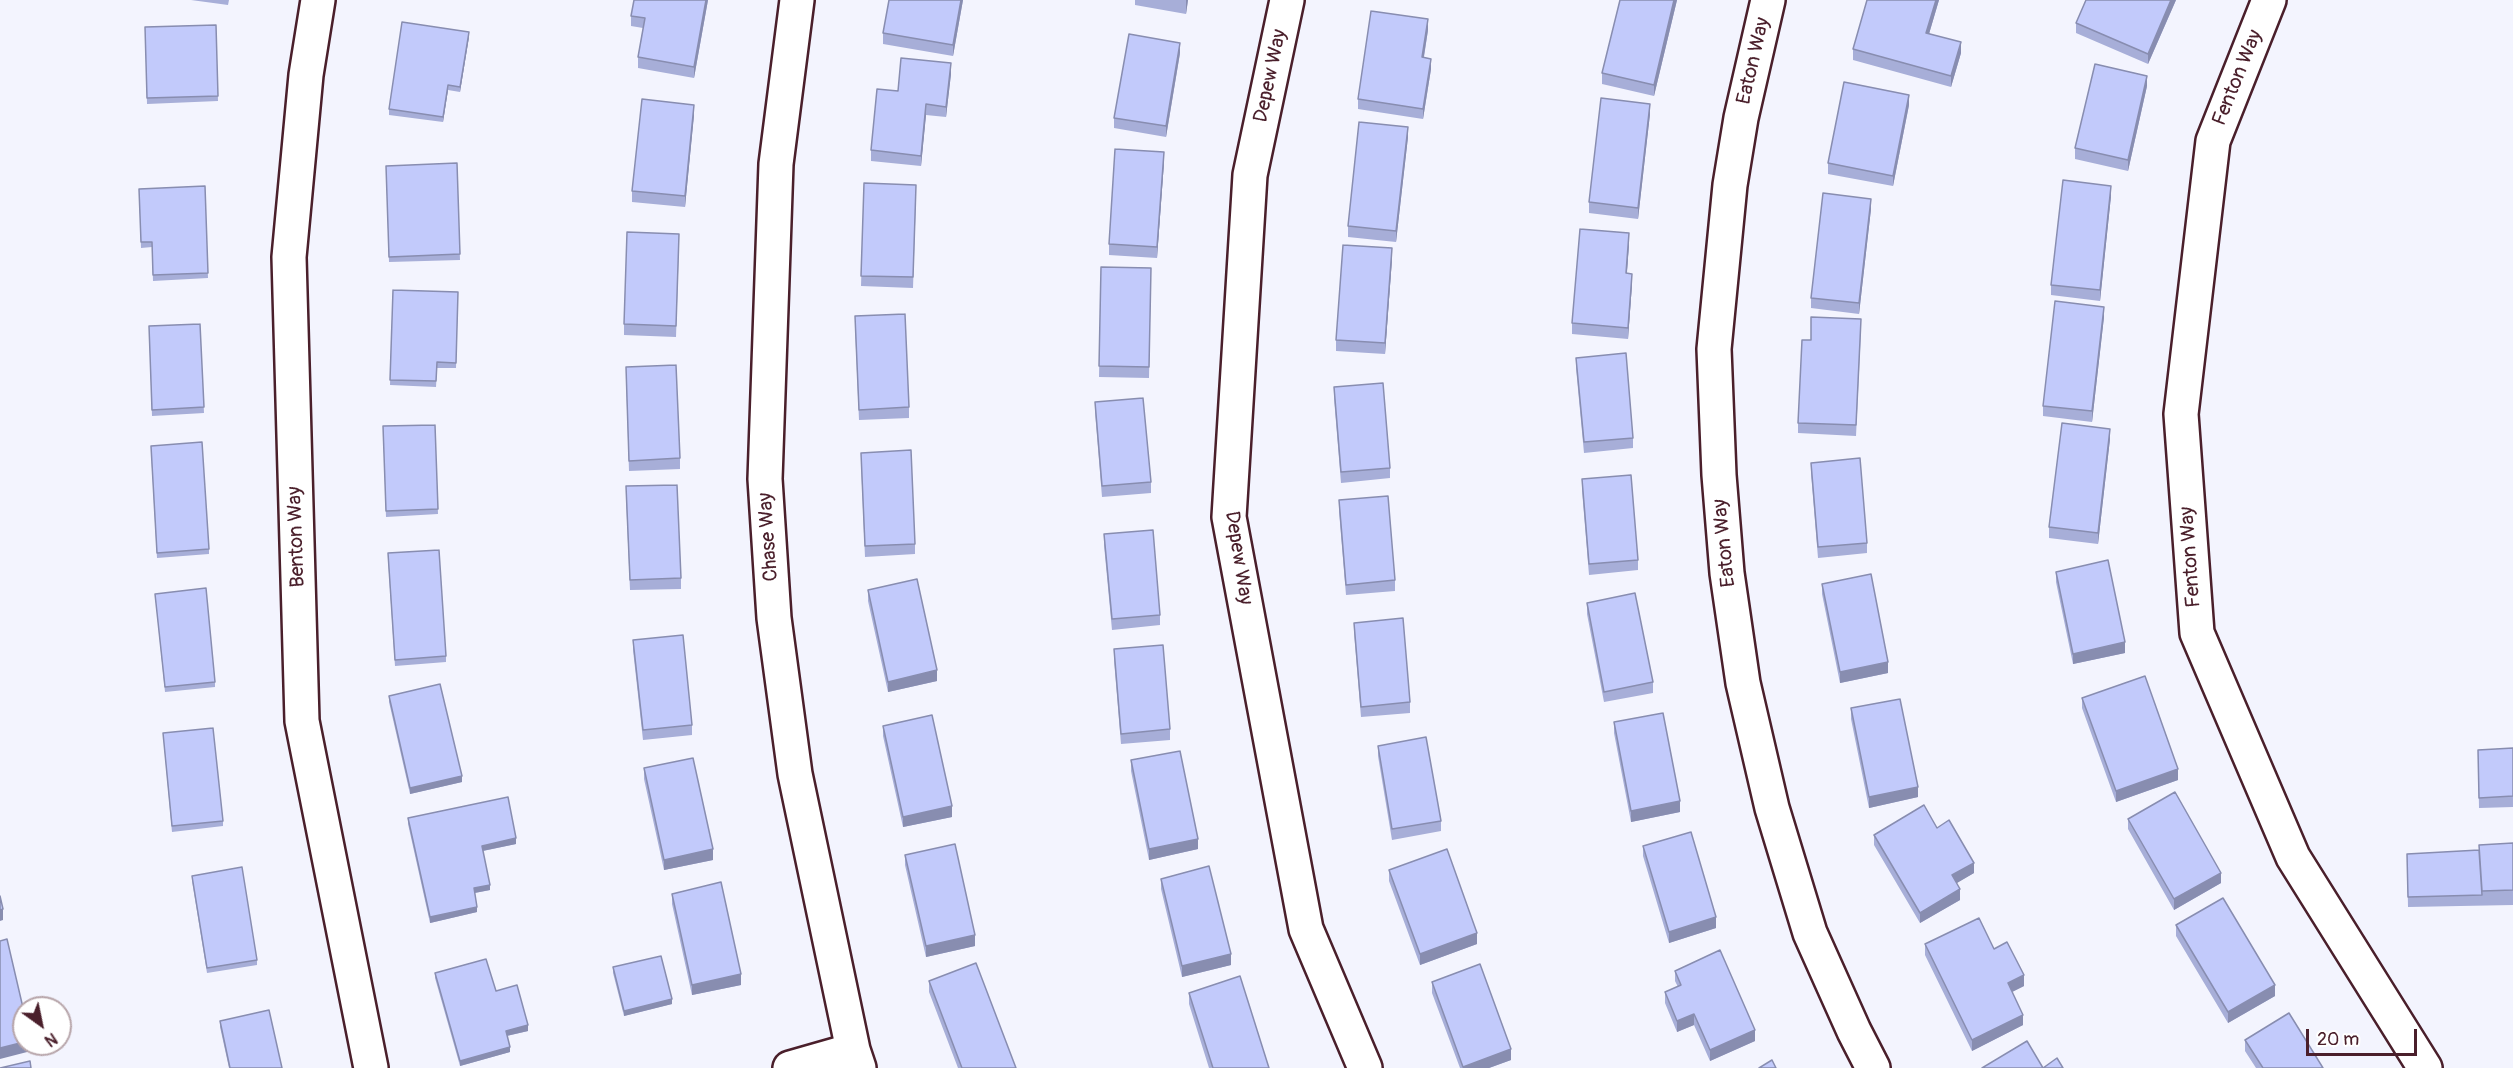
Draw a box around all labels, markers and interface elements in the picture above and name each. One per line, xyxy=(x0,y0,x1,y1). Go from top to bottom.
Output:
street label: Eaton Way xyxy=(1732,15,1776,107)
street label: Depew Way xyxy=(1249,27,1293,125)
street label: Fenton Way xyxy=(2208,27,2268,129)
street label: Benton Way xyxy=(283,486,311,588)
street label: Chase Way xyxy=(754,492,784,582)
street label: Eaton Way xyxy=(1708,498,1742,588)
street label: Fenton Way xyxy=(2175,506,2207,608)
street label: Depew Way xyxy=(1219,509,1257,607)
north arrow xyxy=(12,996,72,1056)
scale bar xyxy=(2309,1017,2420,1055)
text: N xyxy=(41,1028,61,1051)
text: 20 m xyxy=(2317,1028,2359,1051)

